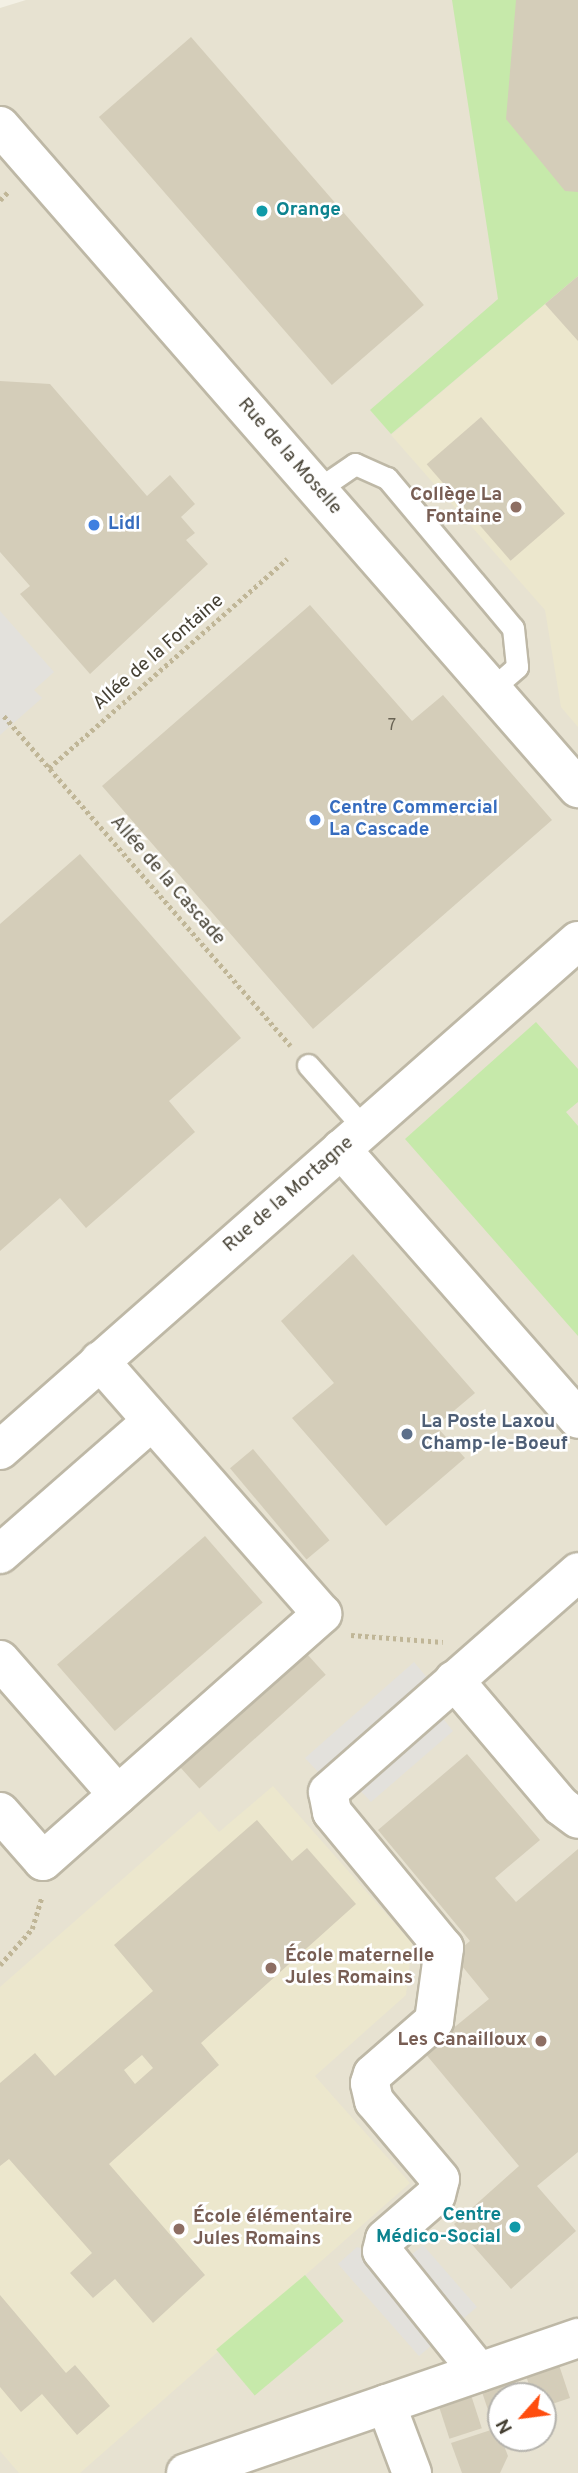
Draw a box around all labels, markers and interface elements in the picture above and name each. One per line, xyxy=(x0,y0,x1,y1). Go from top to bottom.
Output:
place label: Orange xyxy=(276,200,341,222)
marker: Orange xyxy=(254,203,270,219)
street label: Rue de la Moselle xyxy=(232,394,346,520)
place label: Collège La Fontaine xyxy=(410,485,502,529)
marker: Collège La Fontaine xyxy=(508,499,524,515)
place label: Lidl xyxy=(108,514,141,536)
marker: Lidl xyxy=(86,517,102,533)
street label: Allée de la Fontaine xyxy=(89,590,229,716)
house number: 7 xyxy=(388,716,396,736)
place label: Centre Commercial La Cascade xyxy=(329,798,498,842)
street label: Allée de la Cascade xyxy=(105,812,229,950)
marker: Centre Commercial La Cascade xyxy=(307,812,323,828)
street label: Rue de la Mortagne xyxy=(219,1132,359,1258)
place label: La Poste Laxou Champ-le-Boeuf xyxy=(421,1412,568,1456)
marker: La Poste Laxou Champ-le-Boeuf xyxy=(399,1426,415,1442)
place label: École maternelle Jules Romains xyxy=(285,1946,434,1990)
marker: École maternelle Jules Romains xyxy=(263,1960,279,1976)
place label: Les Canailloux xyxy=(398,2030,527,2052)
marker: Les Canailloux xyxy=(533,2033,549,2049)
place label: Centre Médico-Social xyxy=(376,2205,501,2249)
place label: École élémentaire Jules Romains xyxy=(193,2207,352,2251)
marker: Centre Médico-Social xyxy=(507,2219,523,2235)
marker: École élémentaire Jules Romains xyxy=(171,2221,187,2237)
north arrow xyxy=(487,2382,557,2452)
text: N xyxy=(491,2414,519,2438)

